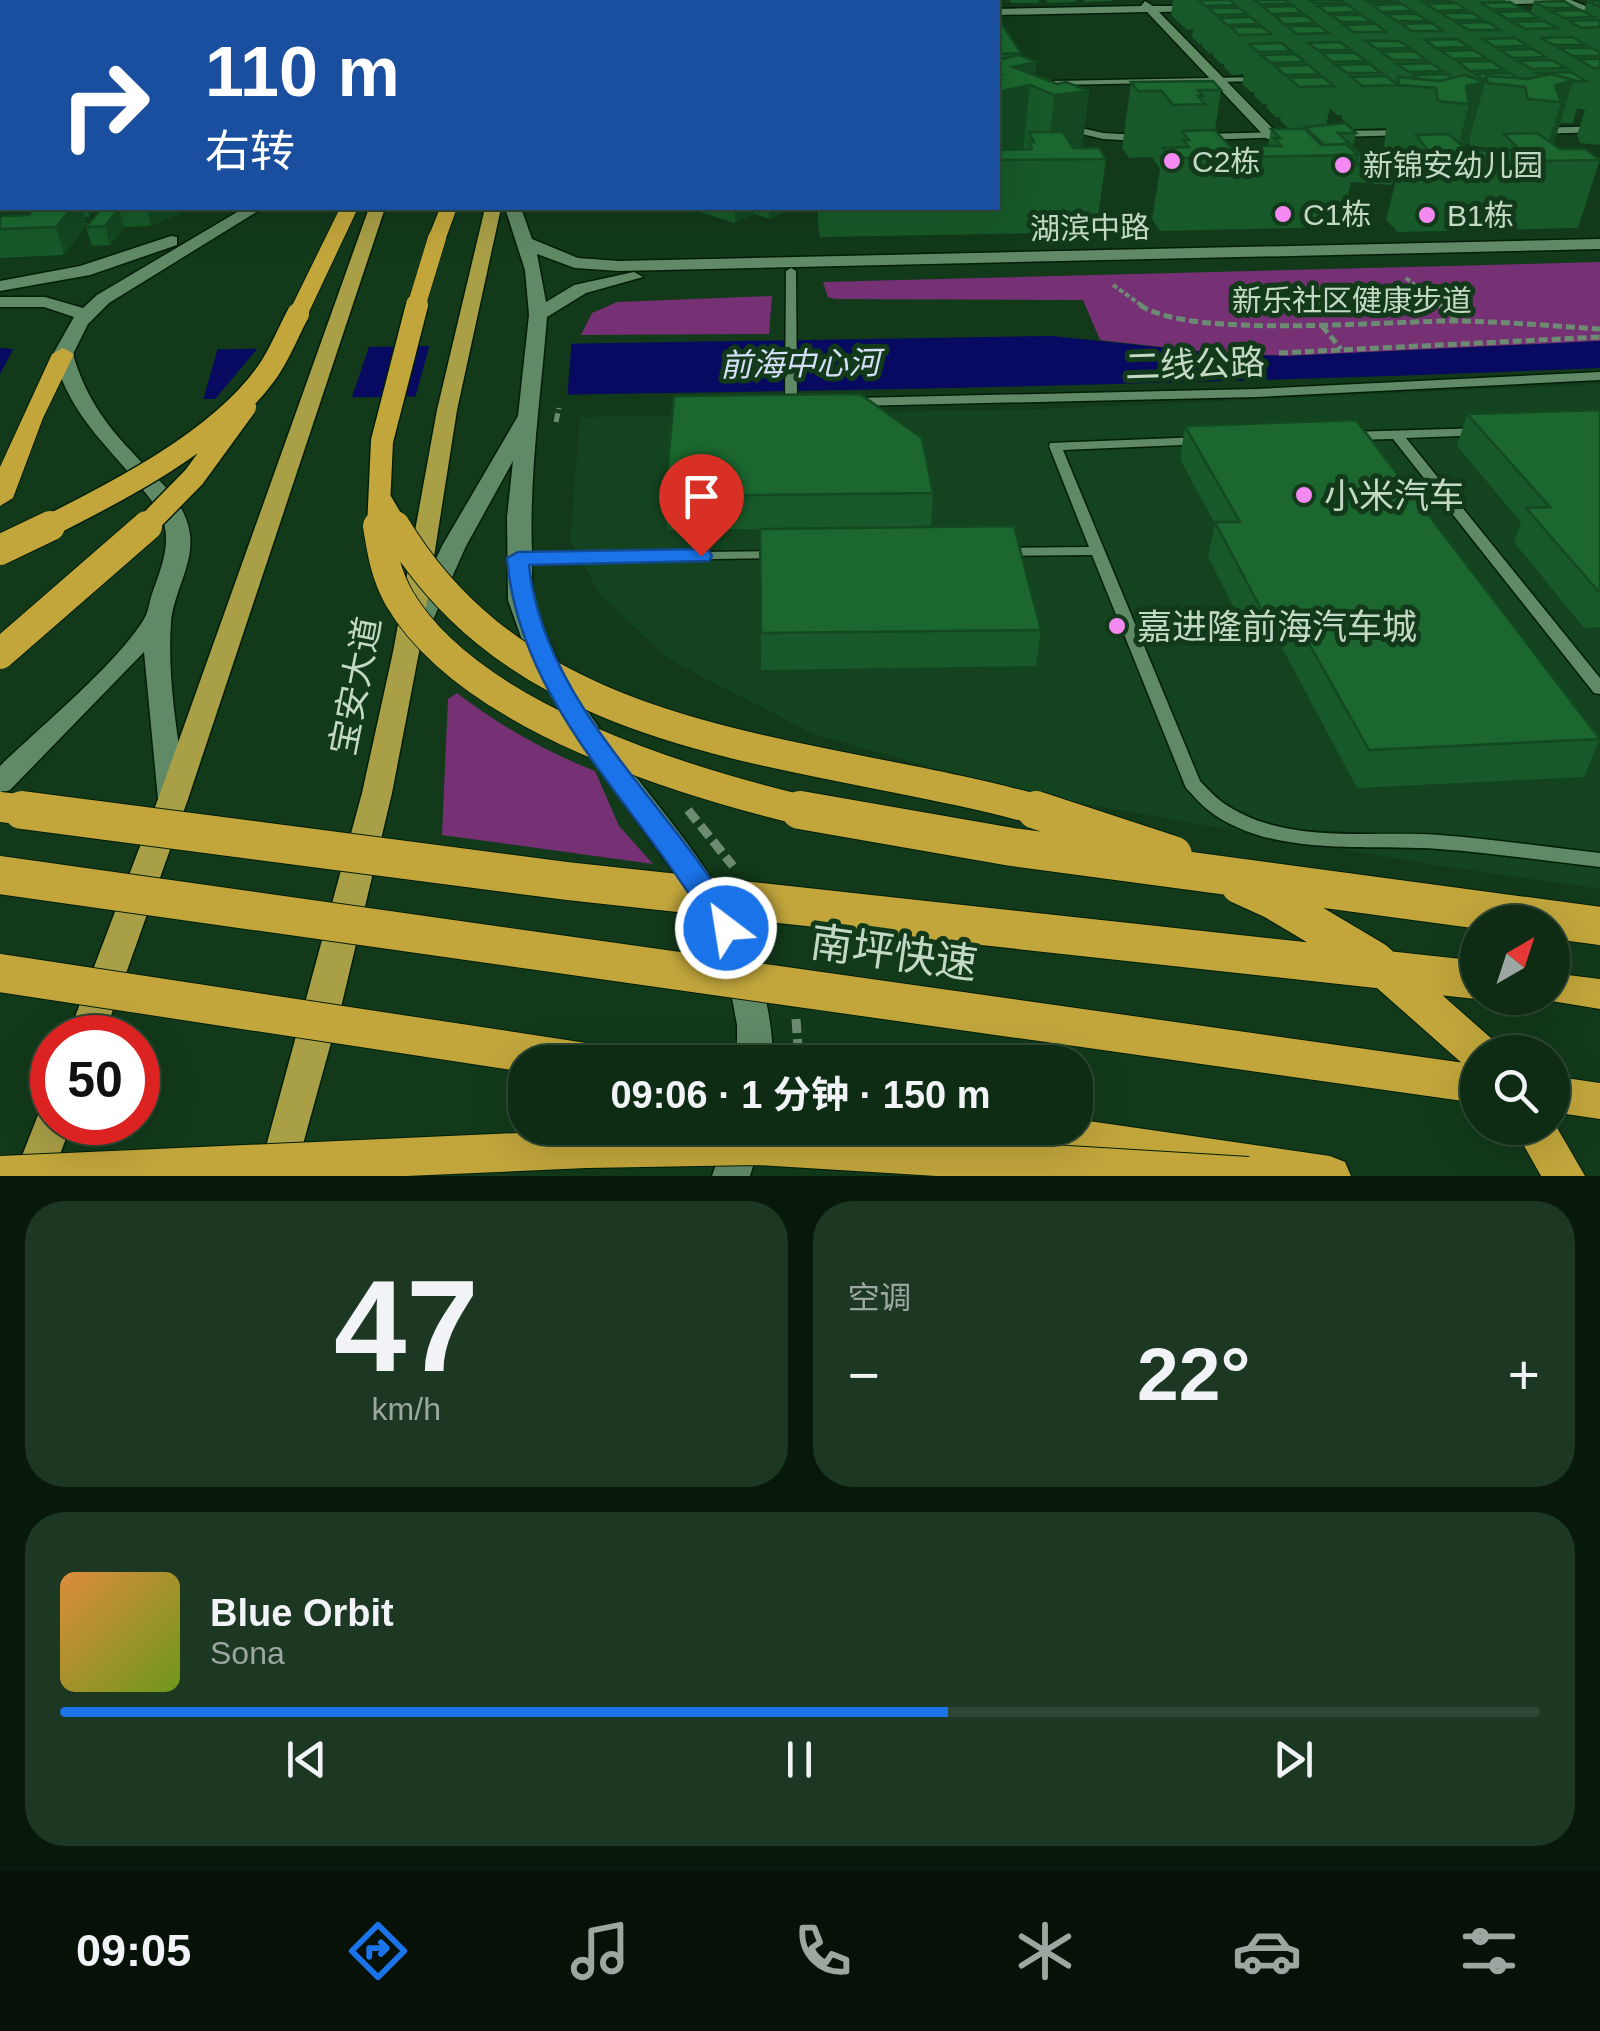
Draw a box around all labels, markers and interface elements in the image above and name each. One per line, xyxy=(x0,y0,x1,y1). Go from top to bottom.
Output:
text: 110 m xyxy=(205,33,400,111)
icon: right xyxy=(40,40,170,170)
text: 右转 xyxy=(205,126,295,177)
place label: C2栋 xyxy=(1192,145,1260,178)
place label: 新锦安幼儿园 xyxy=(1363,149,1543,182)
marker: C2栋 xyxy=(1161,150,1183,172)
marker: 新锦安幼儿园 xyxy=(1332,154,1354,176)
place label: C1栋 xyxy=(1303,198,1371,231)
place label: B1栋 xyxy=(1447,199,1514,232)
marker: C1栋 xyxy=(1272,203,1294,225)
marker: B1栋 xyxy=(1416,204,1438,226)
street label: 湖滨中路 xyxy=(1030,210,1150,246)
street label: 新乐社区健康步道 xyxy=(1232,284,1472,317)
street label: 二线公路 xyxy=(1124,342,1266,386)
water label: 前海中心河 xyxy=(720,345,886,383)
pin xyxy=(659,454,744,557)
icon: arrive xyxy=(674,469,729,524)
place label: 小米汽车 xyxy=(1324,476,1464,515)
marker: 小米汽车 xyxy=(1293,484,1315,506)
place label: 嘉进隆前海汽车城 xyxy=(1137,607,1417,646)
street label: 宝安大道 xyxy=(323,614,387,758)
marker: 嘉进隆前海汽车城 xyxy=(1106,615,1128,637)
position arrow xyxy=(674,876,778,980)
north arrow xyxy=(1460,905,1570,1015)
map controls xyxy=(1460,905,1570,1145)
street label: 南坪快速 xyxy=(808,918,980,988)
speed limit sign: 50 xyxy=(30,1015,160,1145)
button: search xyxy=(1460,1035,1570,1145)
text: 09:06 · 1 分钟 · 150 m xyxy=(610,1074,991,1116)
text: 47 xyxy=(334,1253,479,1399)
text: 空调 xyxy=(848,1280,912,1316)
text: 22° xyxy=(1137,1332,1250,1416)
text: − xyxy=(848,1344,880,1406)
text: + xyxy=(1508,1344,1540,1406)
text: km/h xyxy=(372,1391,441,1427)
text: Blue Orbit xyxy=(210,1592,394,1634)
text: Sona xyxy=(210,1635,285,1671)
icon: previous xyxy=(279,1732,334,1787)
icon: pause xyxy=(772,1732,827,1787)
icon: next xyxy=(1266,1732,1321,1787)
icon: directions xyxy=(343,1916,413,1986)
icon: music xyxy=(565,1916,635,1986)
icon: phone xyxy=(788,1916,858,1986)
icon: climate xyxy=(1010,1916,1080,1986)
icon: car xyxy=(1232,1916,1302,1986)
icon: filters xyxy=(1454,1916,1524,1986)
text: 09:05 xyxy=(76,1925,191,1976)

